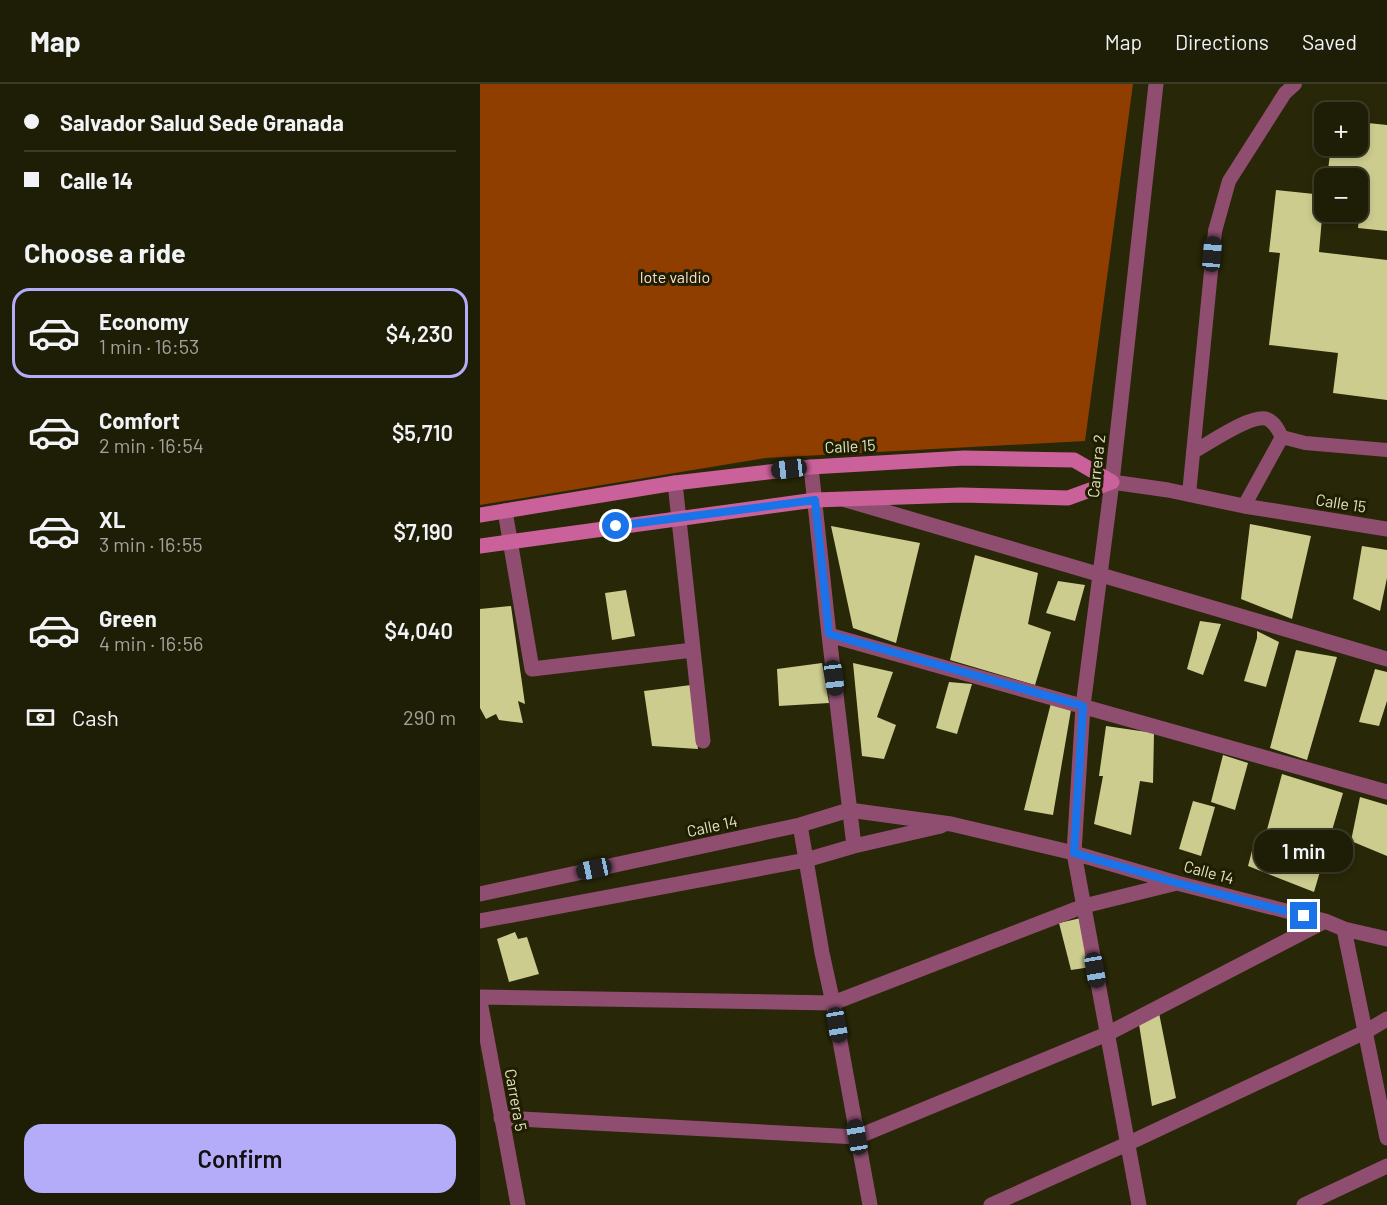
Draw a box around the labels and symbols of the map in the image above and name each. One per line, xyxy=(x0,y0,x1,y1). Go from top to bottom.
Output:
car xyxy=(1201,235,1223,273)
park label: lote valdio xyxy=(640,267,710,286)
street label: Carrera 2 xyxy=(1083,433,1108,499)
street label: Calle 15 xyxy=(824,435,876,456)
car xyxy=(770,458,808,480)
street label: Calle 15 xyxy=(1315,489,1368,516)
route start xyxy=(602,512,629,539)
car xyxy=(823,659,845,697)
street label: Calle 14 xyxy=(685,811,739,840)
callout: 1 min xyxy=(1254,829,1354,871)
car xyxy=(575,856,613,882)
street label: Calle 14 xyxy=(1182,856,1236,887)
route end xyxy=(1290,902,1317,929)
car xyxy=(1083,951,1107,989)
car xyxy=(825,1006,849,1044)
street label: Carrera 5 xyxy=(502,1067,531,1133)
car xyxy=(845,1118,869,1156)

